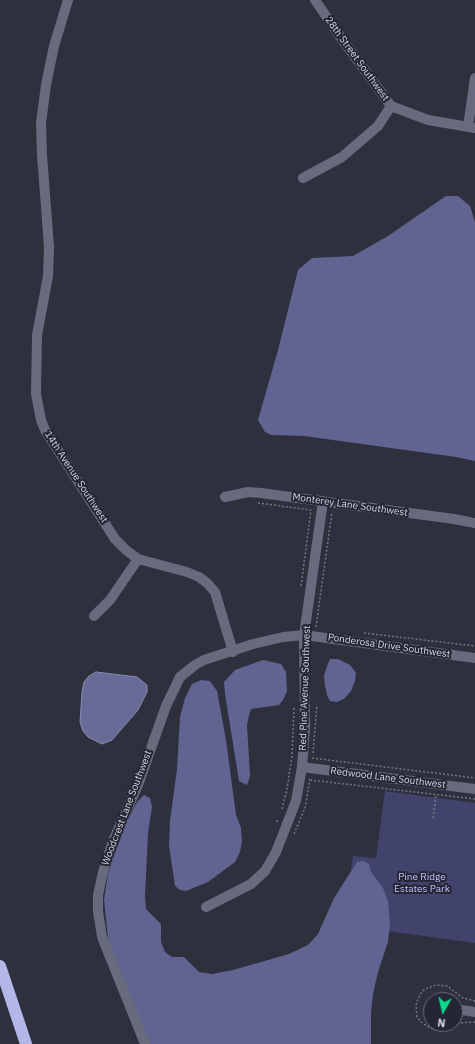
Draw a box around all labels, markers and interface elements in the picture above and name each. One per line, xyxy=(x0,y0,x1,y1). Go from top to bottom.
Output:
street label: 28th Street Southwest xyxy=(322,15,392,103)
street label: 14th Avenue Southwest xyxy=(42,429,110,525)
street label: Monterey Lane Southwest xyxy=(292,491,408,519)
street label: Red Pine Avenue Southwest xyxy=(297,625,313,751)
street label: Ponderosa Drive Southwest xyxy=(327,631,451,661)
street label: Woodcrest Lane Southwest xyxy=(100,749,154,867)
street label: Redwood Lane Southwest xyxy=(330,765,446,791)
park label: Pine Ridge Estates Park xyxy=(394,871,450,894)
north arrow xyxy=(423,992,463,1032)
text: N xyxy=(437,1015,446,1030)

